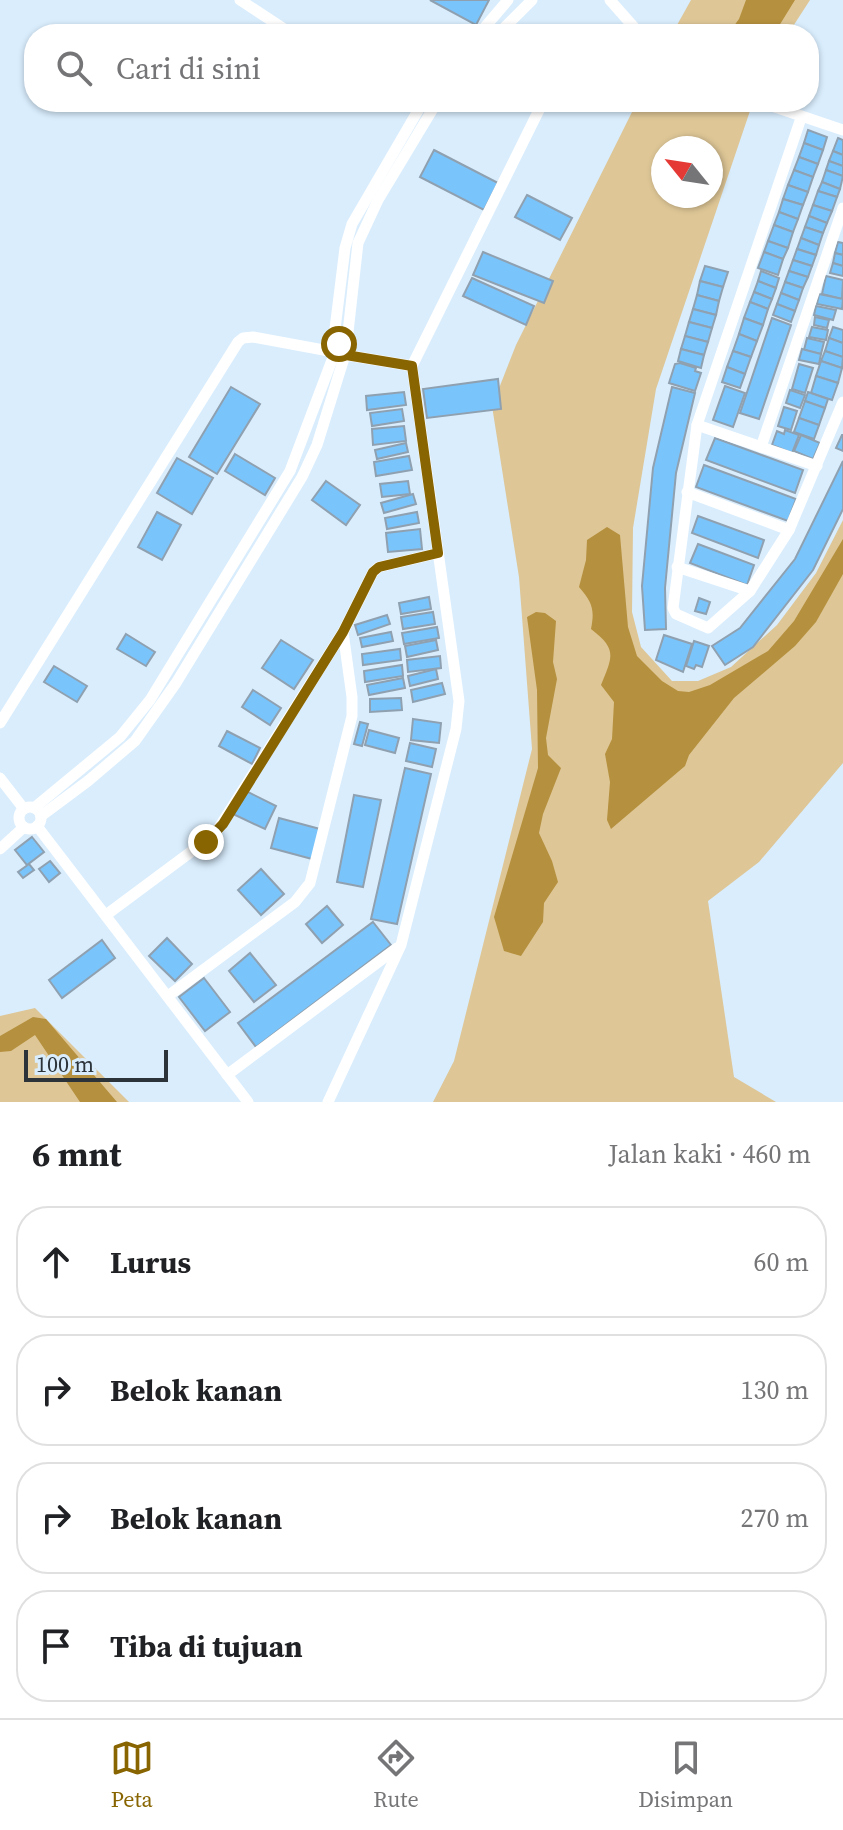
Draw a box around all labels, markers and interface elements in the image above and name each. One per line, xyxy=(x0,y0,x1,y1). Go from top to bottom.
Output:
search box xyxy=(24,24,819,112)
icon: search xyxy=(52,46,96,90)
text: Cari di sini xyxy=(116,48,261,89)
north arrow xyxy=(651,136,723,208)
route start xyxy=(321,326,357,362)
route end xyxy=(188,824,224,860)
scale bar xyxy=(24,1046,168,1082)
text: 100 m xyxy=(36,1049,94,1079)
text: 6 mnt xyxy=(32,1131,122,1177)
text: Jalan kaki · 460 m xyxy=(608,1136,811,1172)
icon: ahead xyxy=(34,1240,78,1284)
text: Lurus xyxy=(110,1242,191,1283)
text: 60 m xyxy=(754,1244,809,1280)
icon: right xyxy=(34,1368,78,1412)
text: Belok kanan xyxy=(110,1370,282,1411)
text: 130 m xyxy=(741,1372,809,1408)
icon: right xyxy=(34,1496,78,1540)
text: Belok kanan xyxy=(110,1498,282,1539)
text: 270 m xyxy=(741,1500,809,1536)
icon: arrive xyxy=(34,1624,78,1668)
text: Tiba di tujuan xyxy=(110,1626,303,1667)
tab: Peta xyxy=(110,1736,154,1814)
tab: Rute xyxy=(373,1736,419,1814)
tab: Disimpan xyxy=(638,1736,733,1814)

